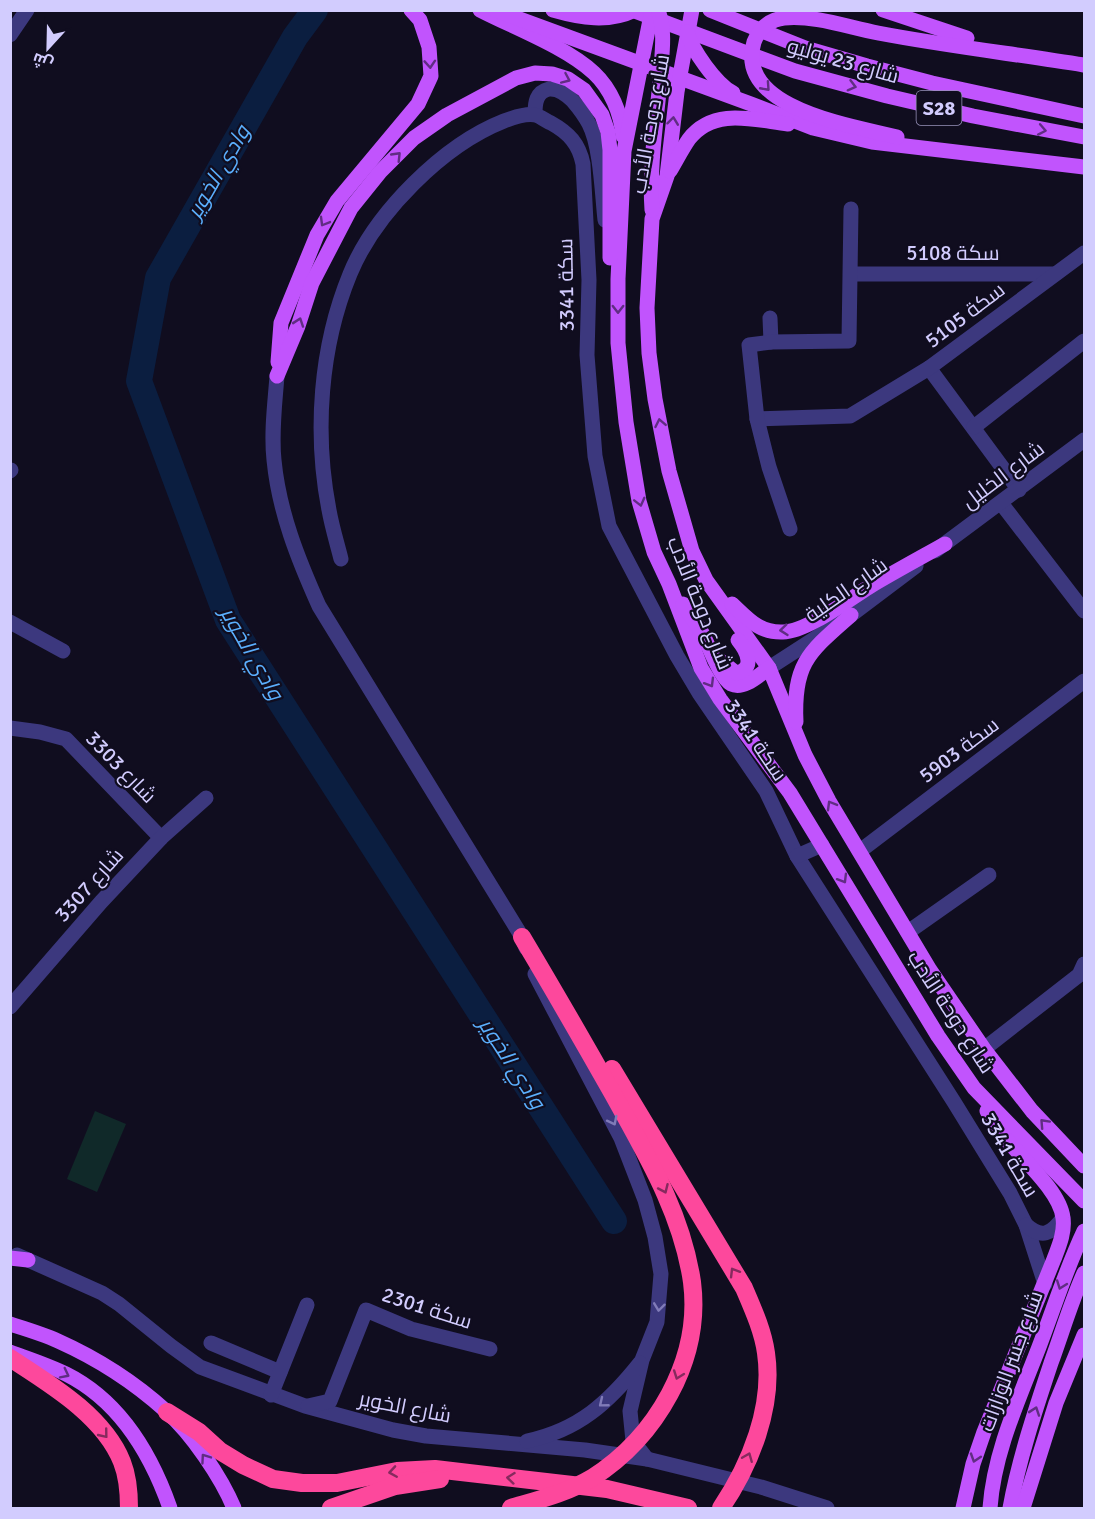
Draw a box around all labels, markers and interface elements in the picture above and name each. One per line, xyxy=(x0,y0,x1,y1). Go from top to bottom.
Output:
north arrow xyxy=(18,18,78,78)
street label: شارع 23 يوليو xyxy=(784,33,902,90)
text: ش xyxy=(29,48,56,74)
street label: شارع دوحة الأدب xyxy=(625,52,676,196)
one-way arrow xyxy=(424,59,437,68)
one-way arrow xyxy=(560,72,571,84)
one-way arrow xyxy=(846,79,856,92)
one-way arrow xyxy=(759,80,770,91)
road number: S28 xyxy=(916,91,962,125)
one-way arrow xyxy=(666,117,679,126)
water label: وادي الخوير xyxy=(179,119,260,228)
one-way arrow xyxy=(1036,123,1046,136)
one-way arrow xyxy=(389,152,400,163)
one-way arrow xyxy=(320,216,331,227)
street label: سكة 3341 xyxy=(552,238,580,332)
street label: سكة 5108 xyxy=(906,240,1000,266)
street label: سكة 5105 xyxy=(920,277,1010,353)
one-way arrow xyxy=(612,304,624,313)
one-way arrow xyxy=(292,317,305,328)
one-way arrow xyxy=(654,419,667,429)
street label: شارع الخليل xyxy=(957,436,1050,515)
one-way arrow xyxy=(633,497,646,507)
street label: شارع دوحة الأدب xyxy=(661,533,739,674)
street label: شارع الكلية xyxy=(800,552,893,629)
water label: وادي الخوير xyxy=(209,599,291,708)
one-way arrow xyxy=(779,623,789,636)
one-way arrow xyxy=(703,677,715,687)
street label: سكة 3341 xyxy=(719,694,793,786)
street label: سكة 5903 xyxy=(914,712,1004,788)
street label: 3303 شارع xyxy=(79,725,162,809)
one-way arrow xyxy=(827,800,839,811)
street label: 3307 شارع xyxy=(49,843,130,928)
one-way arrow xyxy=(836,873,847,883)
street label: شارع دوحة الأدب xyxy=(901,946,1000,1079)
water label: وادي الخوير xyxy=(468,1010,553,1118)
street label: سكة 3341 xyxy=(975,1108,1045,1202)
one-way arrow xyxy=(606,1114,617,1125)
one-way arrow xyxy=(1040,1120,1051,1130)
one-way arrow xyxy=(657,1182,669,1193)
one-way arrow xyxy=(730,1268,742,1278)
one-way arrow xyxy=(1056,1279,1069,1290)
street label: سكة 2301 xyxy=(379,1281,475,1335)
street label: شارع جسر الوزارات xyxy=(973,1287,1049,1435)
one-way arrow xyxy=(653,1303,665,1312)
one-way arrow xyxy=(58,1367,69,1378)
one-way arrow xyxy=(673,1369,685,1380)
street label: شارع الخوير xyxy=(355,1385,453,1430)
one-way arrow xyxy=(599,1396,610,1407)
one-way arrow xyxy=(1027,1406,1040,1417)
one-way arrow xyxy=(97,1427,108,1438)
one-way arrow xyxy=(970,1452,982,1463)
one-way arrow xyxy=(741,1453,754,1463)
one-way arrow xyxy=(201,1454,212,1465)
one-way arrow xyxy=(388,1465,398,1478)
one-way arrow xyxy=(507,1472,516,1485)

